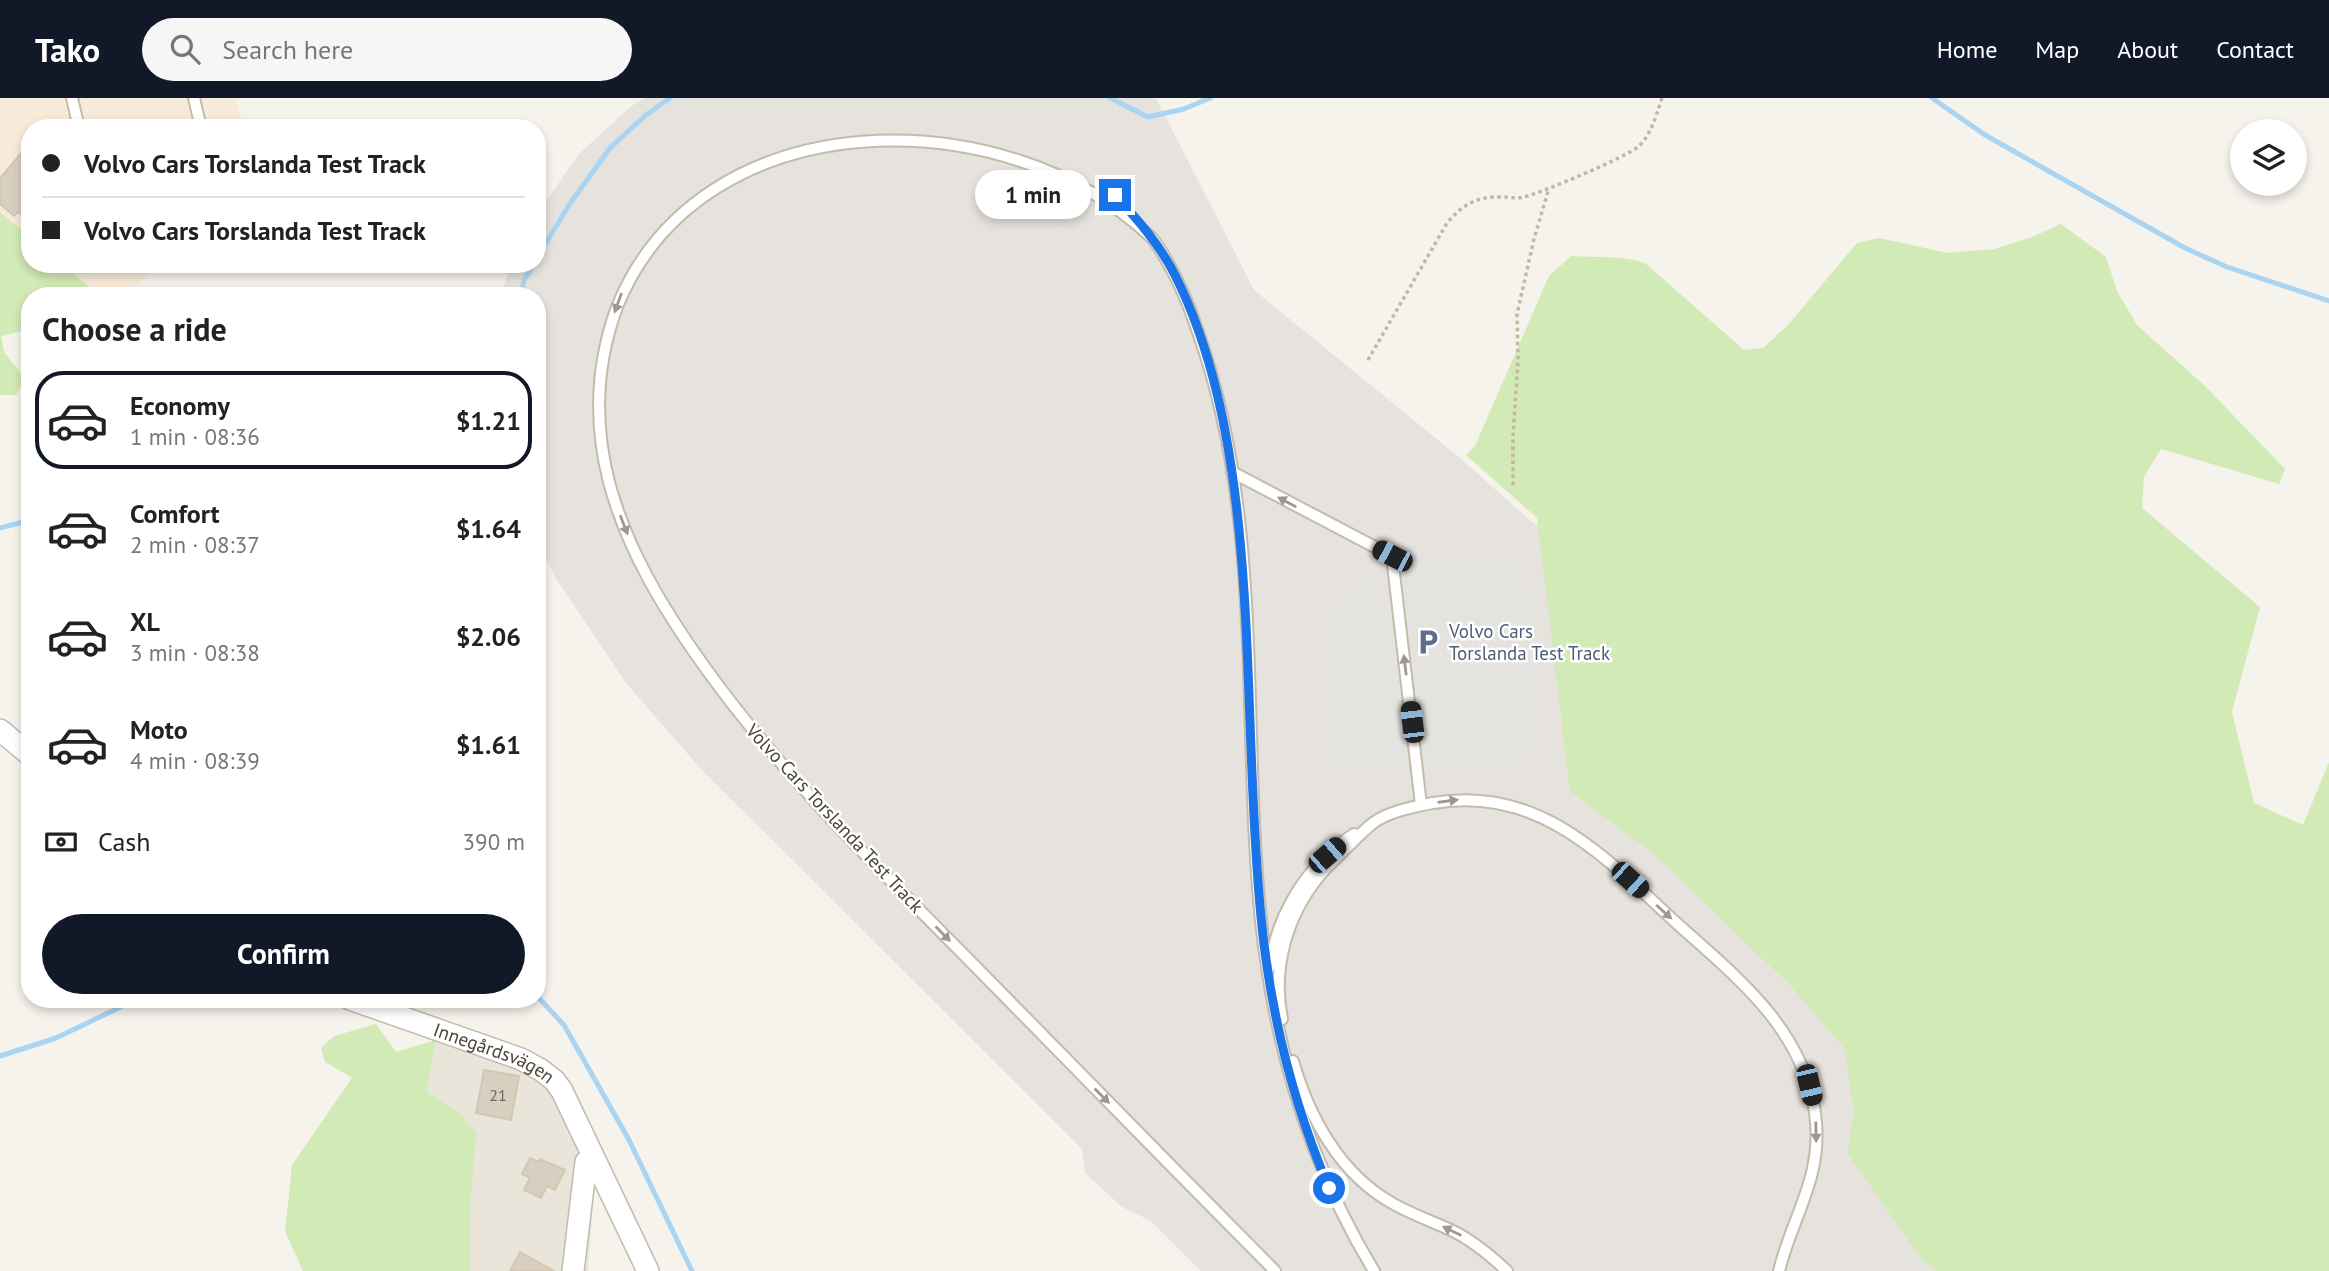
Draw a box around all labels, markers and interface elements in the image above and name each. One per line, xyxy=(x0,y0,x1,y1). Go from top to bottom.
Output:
search box xyxy=(142,18,632,81)
text: Tako xyxy=(35,28,100,71)
icon: search xyxy=(166,30,204,68)
text: Search here xyxy=(222,33,353,66)
text: Home xyxy=(1937,34,1997,65)
text: Map xyxy=(2035,34,2079,65)
text: About xyxy=(2117,34,2178,65)
text: Contact xyxy=(2216,34,2294,65)
map controls xyxy=(2230,119,2307,196)
button: layers xyxy=(2230,119,2307,196)
text: Volvo Cars Torslanda Test Track xyxy=(84,147,426,180)
callout: 1 min xyxy=(975,170,1090,220)
route end xyxy=(1099,179,1131,211)
text: 1 min xyxy=(1005,180,1061,209)
text: Volvo Cars Torslanda Test Track xyxy=(84,214,426,247)
one-way arrow xyxy=(612,293,623,314)
text: Choose a ride xyxy=(42,308,227,350)
icon: car xyxy=(46,389,109,452)
text: Economy xyxy=(130,389,230,422)
text: $1.21 xyxy=(456,404,521,437)
text: 1 min · 08:36 xyxy=(130,422,260,451)
one-way arrow xyxy=(1277,496,1297,507)
icon: car xyxy=(46,497,109,560)
text: Comfort xyxy=(130,497,220,530)
text: $1.64 xyxy=(456,512,521,545)
one-way arrow xyxy=(618,515,629,536)
text: 2 min · 08:37 xyxy=(130,530,260,559)
car xyxy=(1369,537,1416,575)
icon: car xyxy=(46,605,109,668)
text: XL xyxy=(130,605,160,638)
place label: Volvo Cars Torslanda Test Track xyxy=(1448,619,1610,665)
text: $2.06 xyxy=(456,620,521,653)
parking icon: Volvo Cars Torslanda Test Track xyxy=(1413,627,1443,657)
text: 3 min · 08:38 xyxy=(130,638,260,667)
one-way arrow xyxy=(1399,653,1410,675)
car xyxy=(1400,700,1425,744)
icon: car xyxy=(46,713,109,776)
text: Moto xyxy=(130,713,188,746)
street label: Volvo Cars Torslanda Test Track xyxy=(740,718,929,917)
text: $1.61 xyxy=(456,728,521,761)
text: 4 min · 08:39 xyxy=(130,746,260,775)
one-way arrow xyxy=(1437,795,1459,806)
icon: cash xyxy=(42,823,80,861)
text: Cash xyxy=(98,825,150,858)
text: 390 m xyxy=(463,827,525,856)
car xyxy=(1305,833,1350,877)
car xyxy=(1608,858,1653,902)
one-way arrow xyxy=(1655,903,1672,919)
button: Confirm xyxy=(42,914,525,994)
one-way arrow xyxy=(934,925,951,942)
street label: Innegårdsvägen xyxy=(430,1017,560,1088)
car xyxy=(1795,1062,1824,1108)
house number: 21 xyxy=(489,1085,507,1105)
one-way arrow xyxy=(1094,1088,1110,1104)
one-way arrow xyxy=(1810,1121,1822,1143)
route start xyxy=(1313,1172,1345,1204)
one-way arrow xyxy=(1442,1226,1462,1237)

